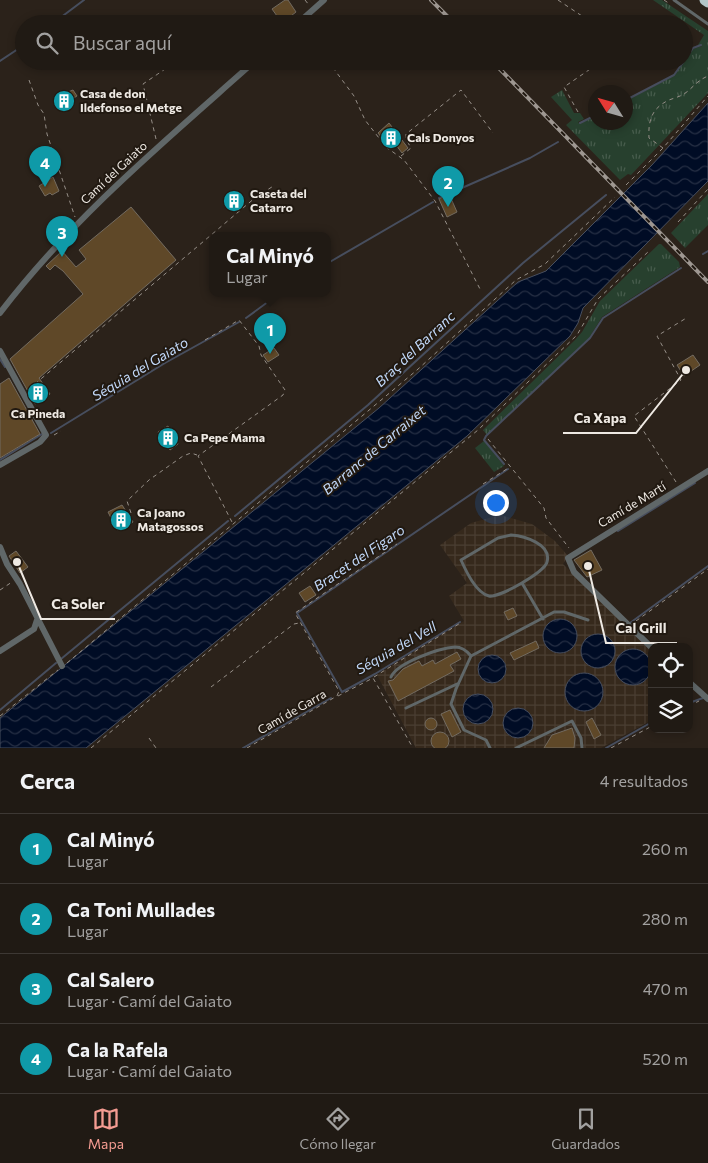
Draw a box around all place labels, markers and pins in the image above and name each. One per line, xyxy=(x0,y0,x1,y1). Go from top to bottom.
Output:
place label: Casa de don Ildefonso el Metge xyxy=(80,86,182,114)
building icon: Casa de don Ildefonso el Metge xyxy=(52,89,76,113)
building icon: Cals Donyos xyxy=(379,126,403,150)
place label: Cals Donyos xyxy=(407,130,475,144)
pin: 4 xyxy=(29,146,61,187)
pin: 2 xyxy=(432,166,464,207)
place label: Caseta del Catarro xyxy=(250,186,307,214)
building icon: Caseta del Catarro xyxy=(222,189,246,213)
pin: 3 xyxy=(46,216,78,257)
pin: 1 xyxy=(254,313,286,354)
building icon: Ca Pineda xyxy=(26,381,50,405)
callout: Ca Xapa xyxy=(563,404,636,433)
place label: Ca Pineda xyxy=(11,406,65,420)
building icon: Ca Pepe Mama xyxy=(156,426,180,450)
place label: Ca Pepe Mama xyxy=(184,430,265,444)
place label: Ca Joano Matagossos xyxy=(137,505,204,533)
building icon: Ca Joano Matagossos xyxy=(109,508,133,532)
callout: Ca Soler xyxy=(41,590,115,619)
callout: Cal Grill xyxy=(606,614,677,643)

